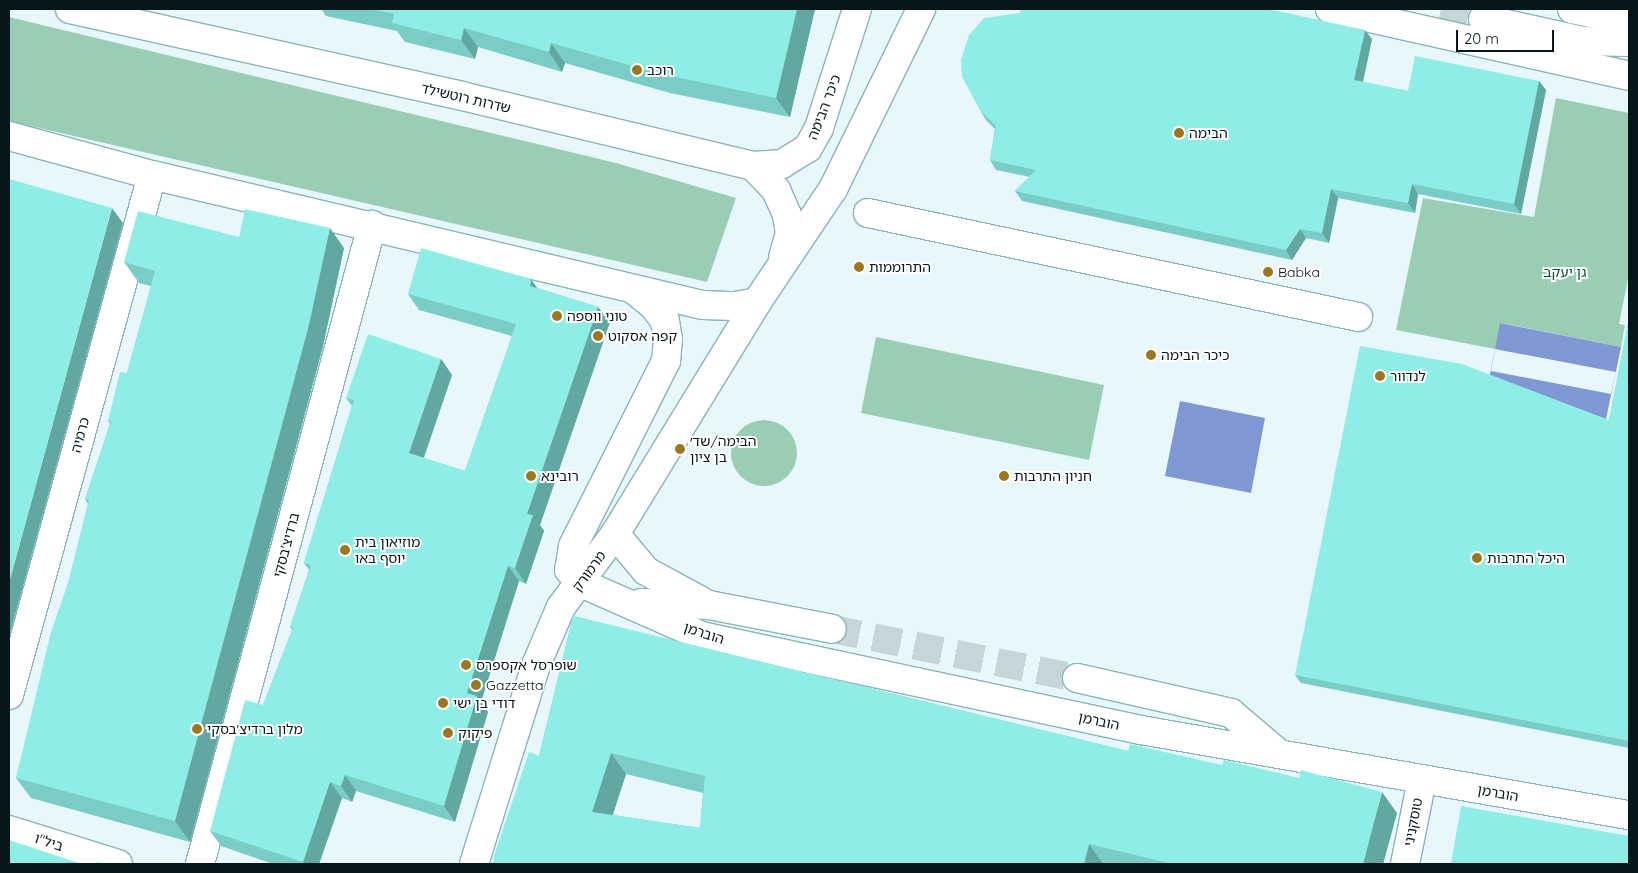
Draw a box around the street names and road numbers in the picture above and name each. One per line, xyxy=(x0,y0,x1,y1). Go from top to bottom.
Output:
street label: כיכר הבימה xyxy=(804,72,844,142)
street label: שדרות רוטשילד xyxy=(419,80,513,116)
street label: כרמיה xyxy=(67,415,93,455)
street label: ברדיצ'בסקי xyxy=(269,511,303,579)
street label: מרמורק xyxy=(569,548,609,594)
street label: הוברמן xyxy=(682,619,726,647)
street label: הוברמן xyxy=(1077,708,1121,734)
street label: הוברמן xyxy=(1476,781,1520,805)
street label: טוסקניני xyxy=(1400,796,1426,848)
street label: ביל"ו xyxy=(33,830,65,854)

